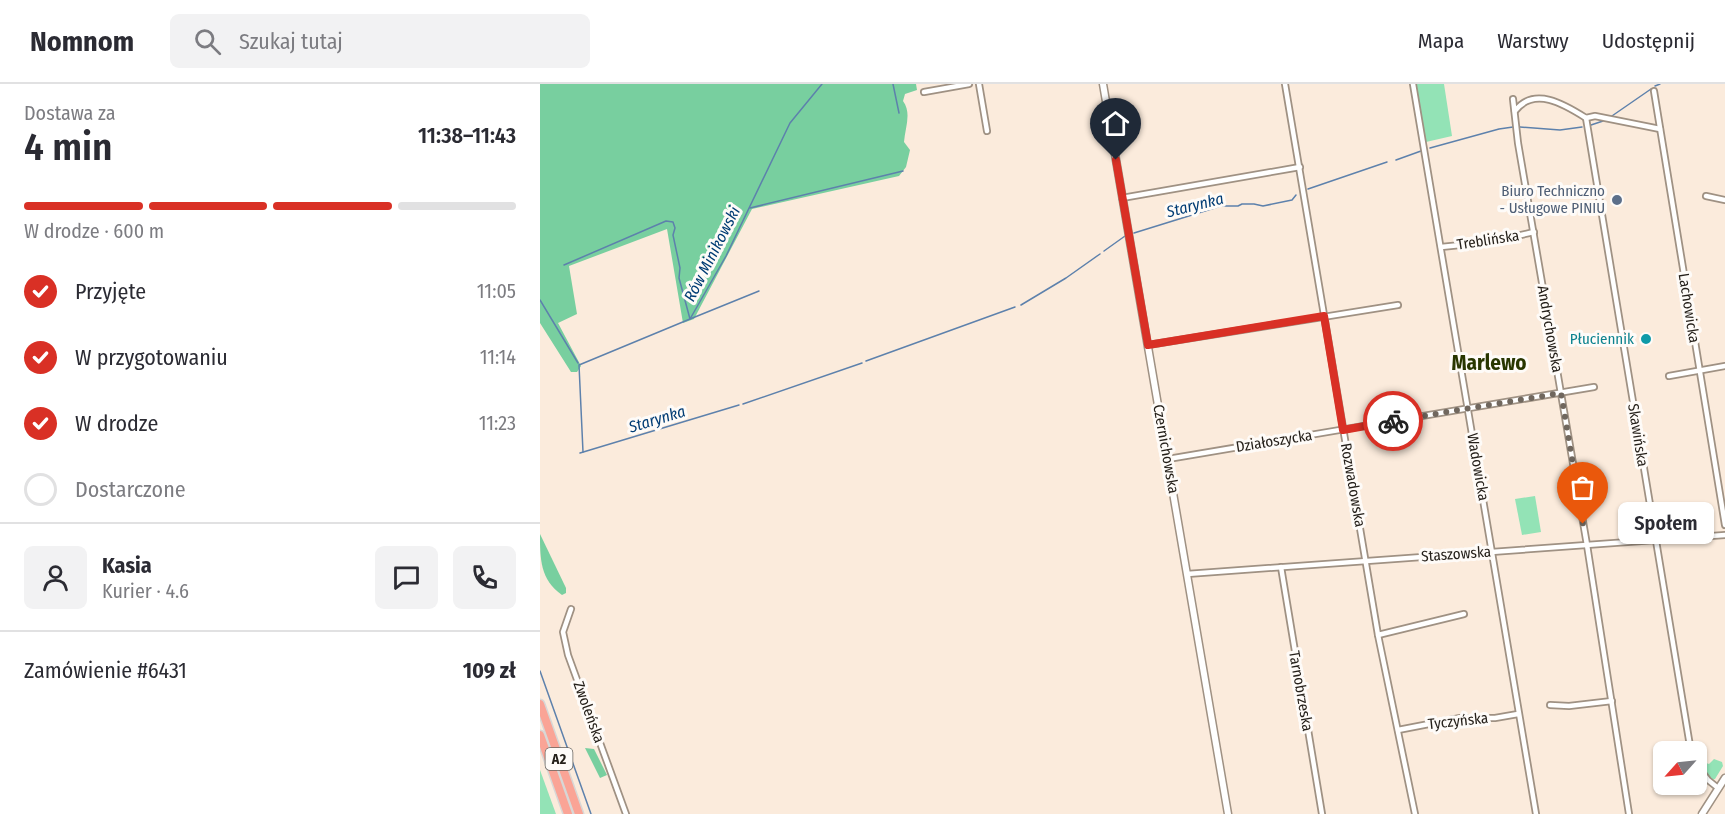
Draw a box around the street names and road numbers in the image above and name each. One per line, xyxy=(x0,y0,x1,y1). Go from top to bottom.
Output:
street label: Treblińska xyxy=(1456,226,1520,254)
street label: Lachowicka xyxy=(1675,272,1703,344)
street label: Andrychowska xyxy=(1533,284,1567,374)
street label: Skawińska xyxy=(1624,402,1652,468)
street label: Czernichowska xyxy=(1149,403,1183,495)
street label: Działoszycka xyxy=(1235,426,1313,456)
street label: Wadowicka xyxy=(1463,432,1493,502)
street label: Rozwadowska xyxy=(1337,442,1369,528)
street label: Staszowska xyxy=(1420,543,1492,565)
street label: Tarnobrzeska xyxy=(1285,649,1317,733)
street label: Zwoleńska xyxy=(570,679,608,745)
street label: Tyczyńska xyxy=(1427,709,1489,733)
road number: A2 xyxy=(545,748,572,770)

